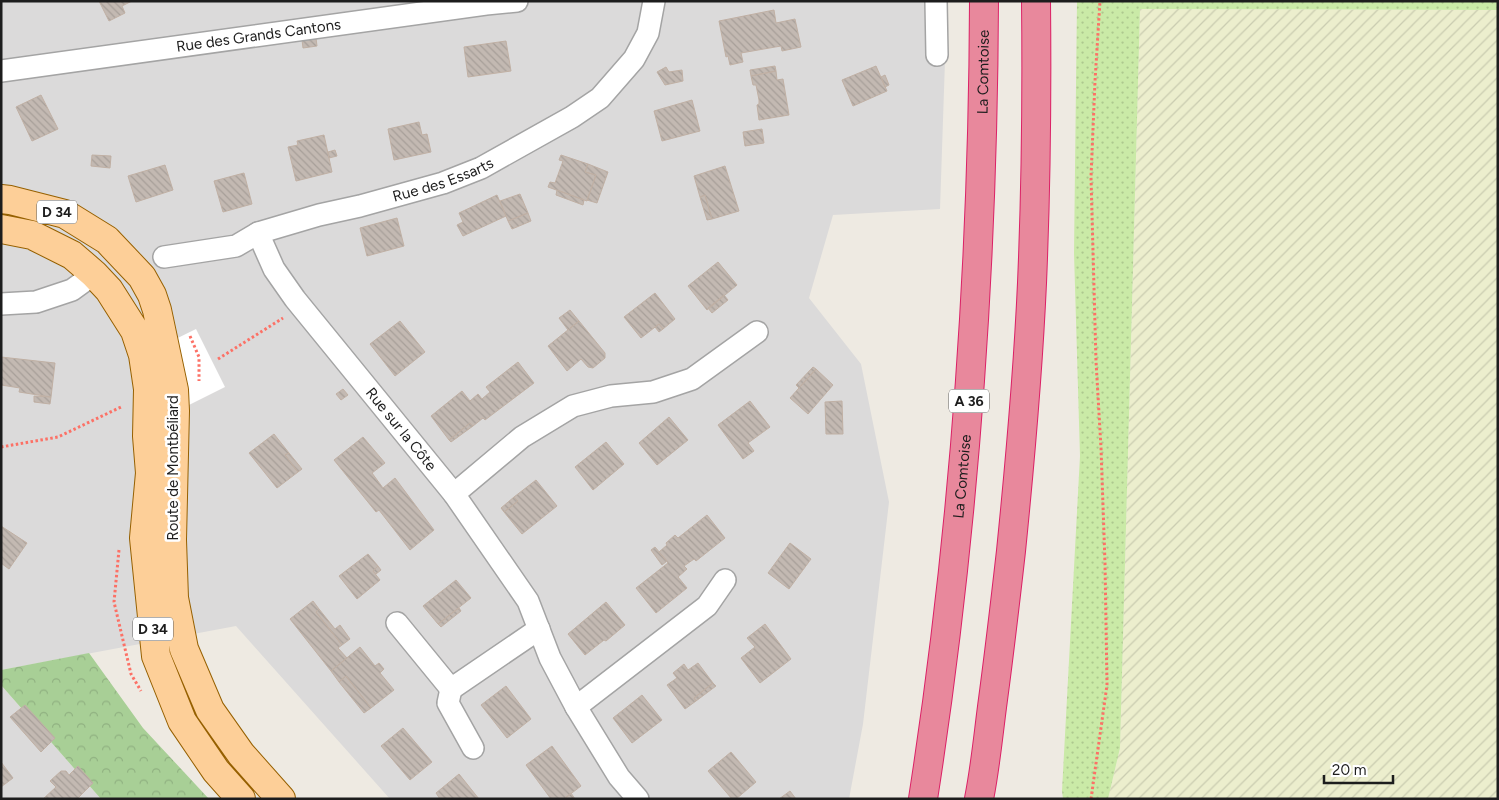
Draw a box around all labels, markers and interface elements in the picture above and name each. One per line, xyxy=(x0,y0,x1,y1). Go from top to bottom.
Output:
street label: Rue des Grands Cantons xyxy=(175,15,342,56)
street label: La Comtoise xyxy=(973,30,993,115)
street label: Rue des Essarts xyxy=(391,154,497,206)
road number: D 34 xyxy=(37,200,77,223)
street label: Rue sur la Côte xyxy=(362,384,440,474)
road number: A 36 xyxy=(949,390,989,412)
street label: Route de Montbéliard xyxy=(164,395,182,541)
street label: La Comtoise xyxy=(949,434,975,519)
road number: D 34 xyxy=(133,618,173,640)
scale bar xyxy=(1324,752,1393,784)
text: 20 m xyxy=(1332,761,1366,779)

